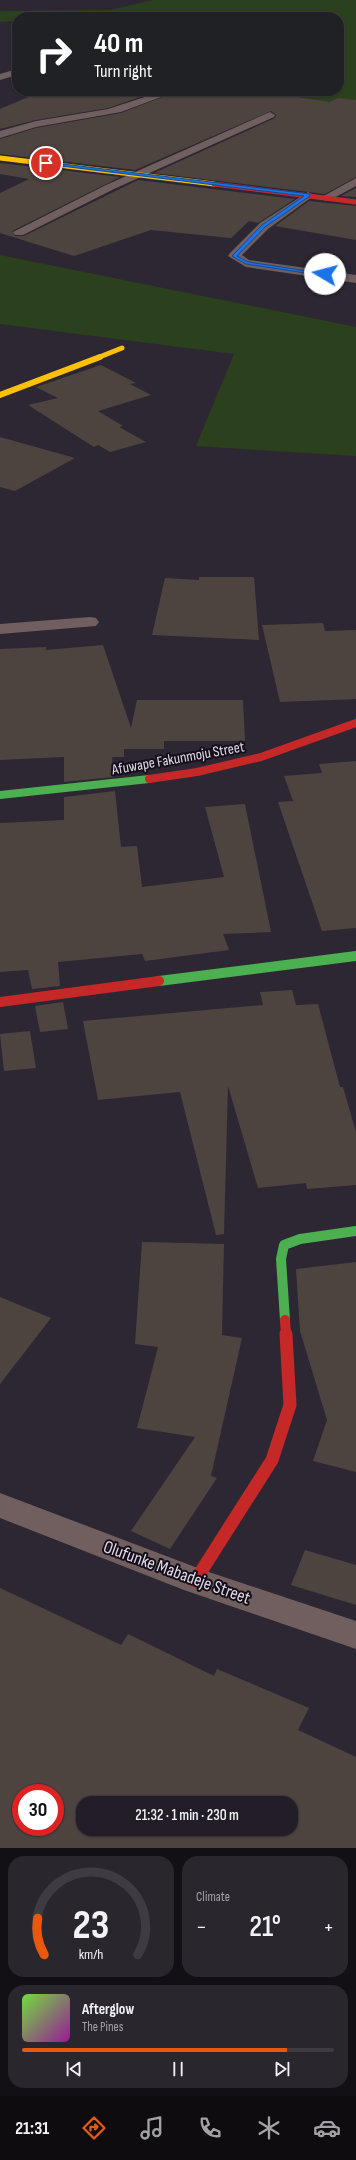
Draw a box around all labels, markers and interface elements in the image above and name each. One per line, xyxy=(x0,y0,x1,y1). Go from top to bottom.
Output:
text: 40 m xyxy=(94,27,143,60)
icon: right xyxy=(28,28,80,80)
text: Turn right xyxy=(94,61,152,82)
pin xyxy=(29,146,63,180)
icon: arrive xyxy=(35,152,57,174)
position arrow xyxy=(304,253,346,295)
street label: Afuwape Fakunmoju Street xyxy=(109,737,246,780)
street label: Olufunke Mabadeje Street xyxy=(100,1536,254,1609)
speed limit sign: 30 xyxy=(12,1784,64,1836)
text: 21:32 · 1 min · 230 m xyxy=(135,1806,239,1825)
text: Climate xyxy=(196,1889,230,1905)
text: 23 xyxy=(73,1900,109,1949)
text: 21° xyxy=(249,1909,281,1945)
text: − xyxy=(196,1914,207,1941)
text: + xyxy=(323,1914,334,1941)
text: km/h xyxy=(79,1945,103,1962)
text: Afterglow xyxy=(82,2000,134,2019)
text: The Pines xyxy=(82,2019,123,2035)
icon: previous xyxy=(63,2058,85,2080)
icon: pause xyxy=(167,2058,189,2080)
icon: next xyxy=(271,2058,293,2080)
icon: directions xyxy=(80,2114,108,2142)
icon: music xyxy=(138,2114,166,2142)
icon: phone xyxy=(196,2114,224,2142)
icon: climate xyxy=(255,2114,283,2142)
icon: car xyxy=(313,2114,341,2142)
text: 21:31 xyxy=(15,2118,49,2139)

